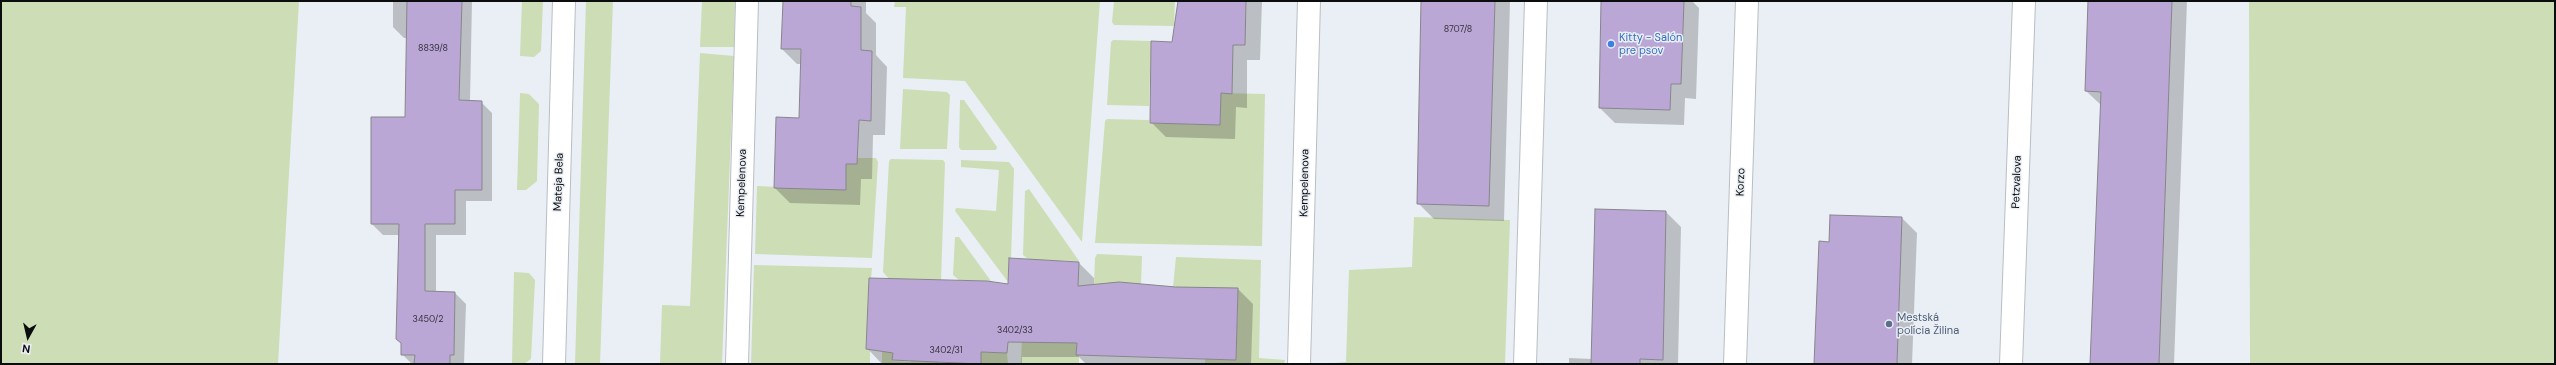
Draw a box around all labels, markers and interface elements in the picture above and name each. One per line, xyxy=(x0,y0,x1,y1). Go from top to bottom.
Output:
house number: 8707/8 xyxy=(1444,25,1472,35)
place label: Kitty - Salón pre psov xyxy=(1619,31,1682,57)
marker: Kitty - Salón pre psov xyxy=(1606,39,1616,49)
house number: 8839/8 xyxy=(418,44,448,54)
street label: Kempelenova xyxy=(734,149,750,217)
street label: Kempelenova xyxy=(1298,149,1312,217)
street label: Mateja Bela xyxy=(551,153,567,211)
street label: Petzvalova xyxy=(2009,155,2025,209)
street label: Korzo xyxy=(1734,168,1748,196)
place label: Mestská polícia Žilina xyxy=(1897,311,1959,337)
house number: 3450/2 xyxy=(413,315,443,325)
north arrow xyxy=(8,317,48,357)
marker: Mestská polícia Žilina xyxy=(1884,319,1894,329)
house number: 3402/33 xyxy=(997,326,1033,336)
text: N xyxy=(21,341,31,356)
house number: 3402/31 xyxy=(929,346,963,356)

